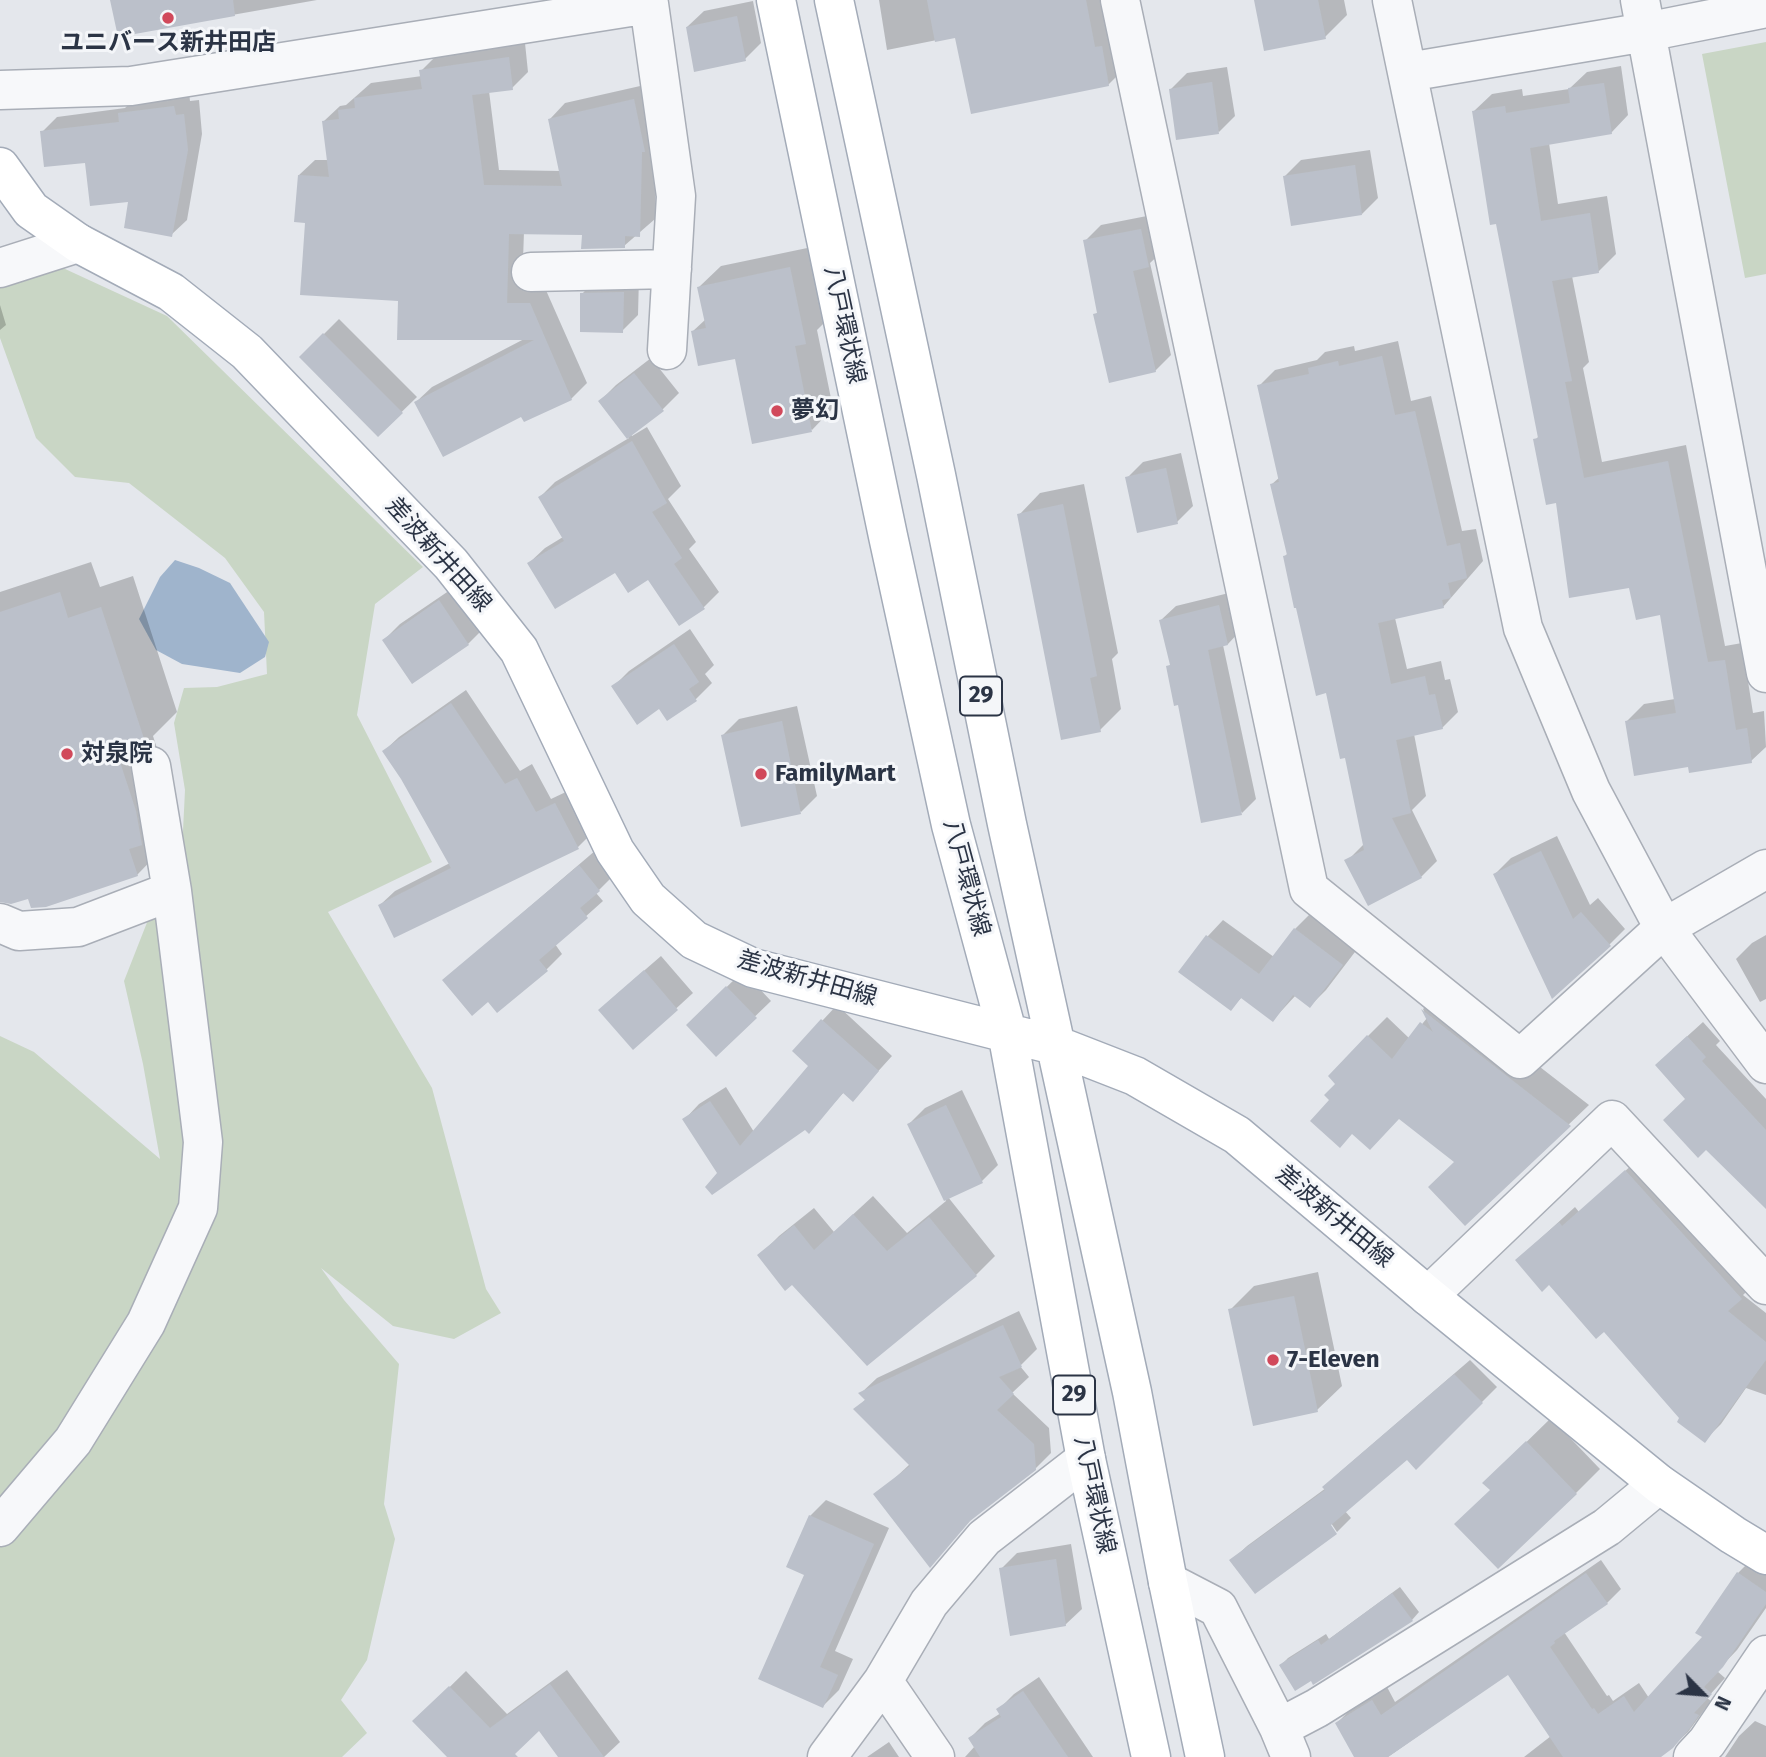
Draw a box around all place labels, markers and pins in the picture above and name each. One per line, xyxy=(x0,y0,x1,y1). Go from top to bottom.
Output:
marker: ユニバース新井田店 xyxy=(160,10,176,26)
place label: ユニバース新井田店 xyxy=(60,29,276,57)
place label: 夢幻 xyxy=(791,397,839,425)
marker: 夢幻 xyxy=(769,403,785,419)
place label: 対泉院 xyxy=(81,740,153,768)
marker: 対泉院 xyxy=(59,746,75,762)
place label: FamilyMart xyxy=(775,760,896,788)
marker: FamilyMart xyxy=(753,766,769,782)
place label: 7-Eleven xyxy=(1287,1346,1380,1374)
marker: 7-Eleven xyxy=(1265,1352,1281,1368)

